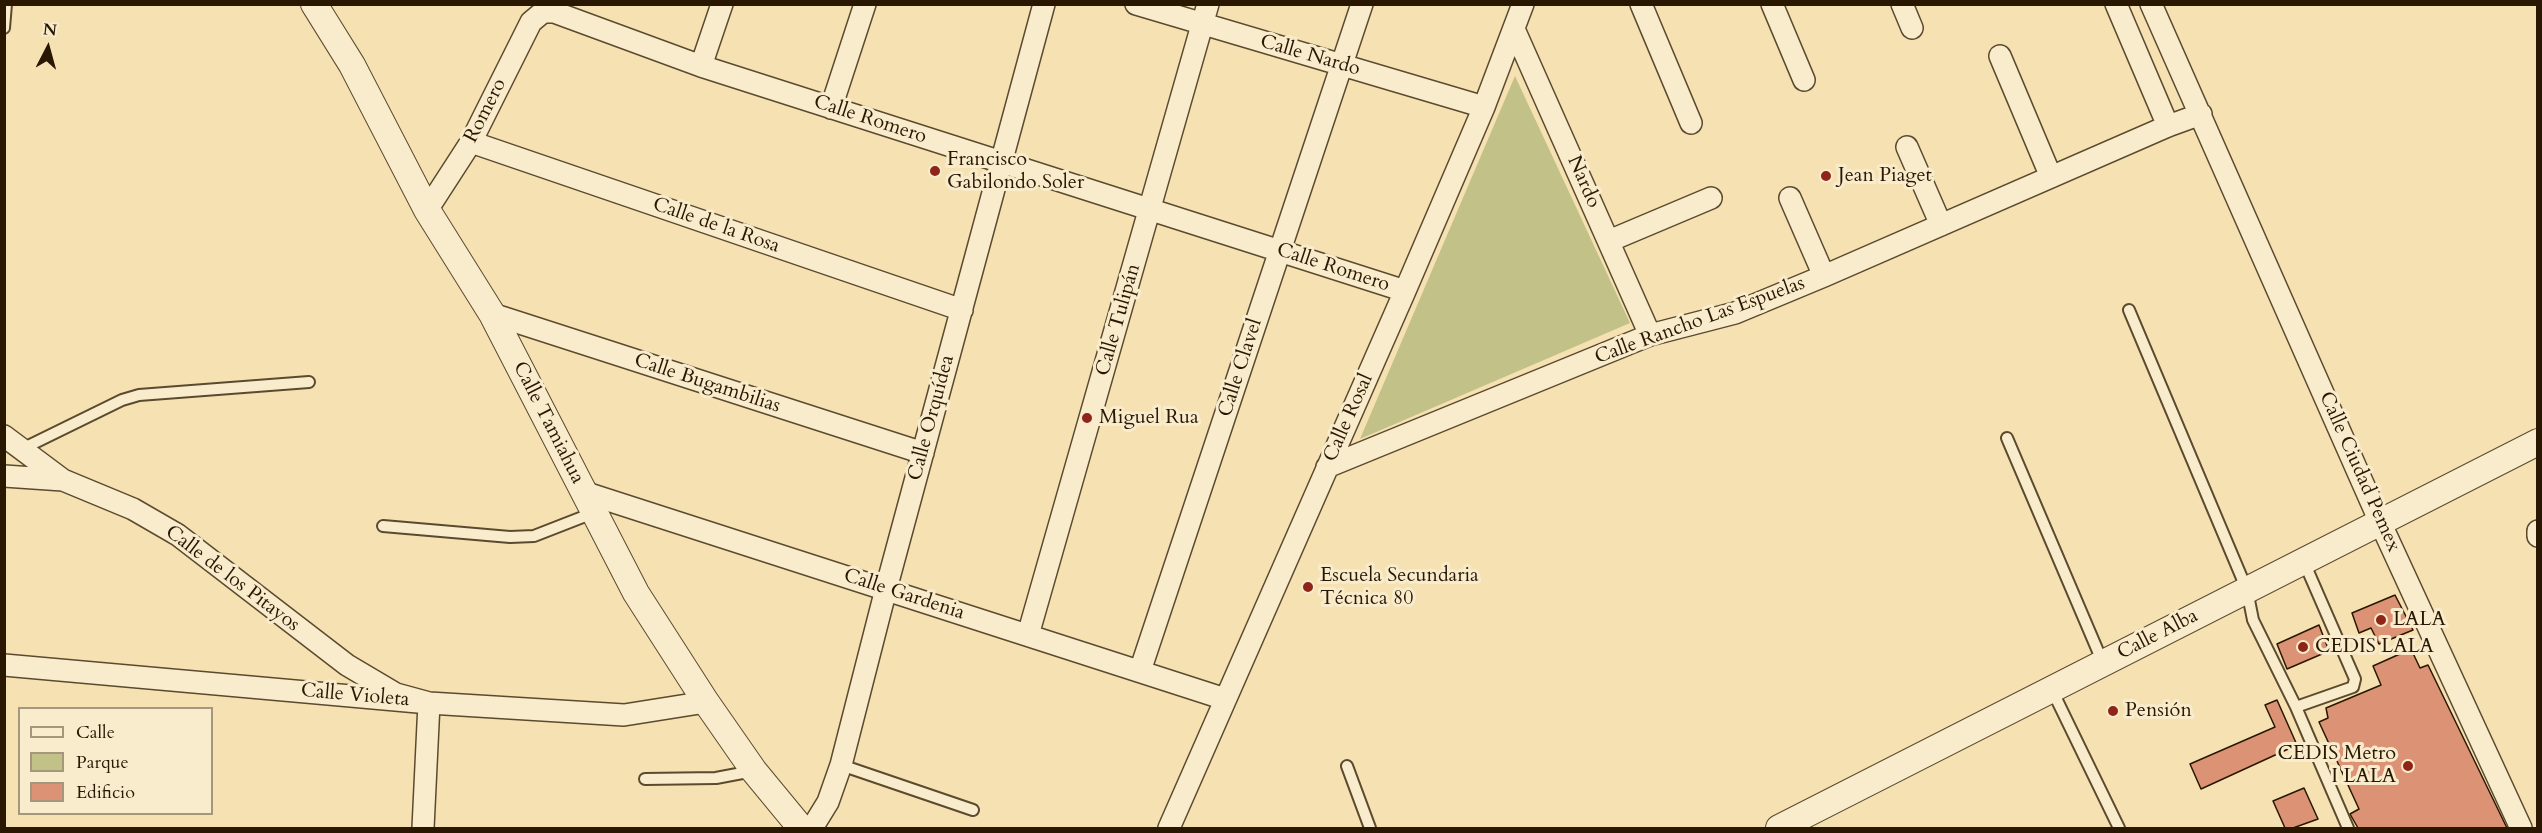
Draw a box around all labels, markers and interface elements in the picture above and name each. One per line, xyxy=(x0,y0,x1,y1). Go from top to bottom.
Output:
north arrow xyxy=(18,18,78,78)
text: N xyxy=(42,18,58,42)
street label: Calle Nardo xyxy=(1257,30,1363,82)
street label: Romero xyxy=(460,75,512,147)
street label: Calle Romero xyxy=(810,90,930,150)
place label: Francisco Gabilondo Soler xyxy=(947,148,1084,195)
street label: Nardo xyxy=(1561,152,1605,212)
marker: Francisco Gabilondo Soler xyxy=(928,164,942,178)
place label: Jean Piaget xyxy=(1838,164,1932,188)
marker: Jean Piaget xyxy=(1819,169,1833,183)
street label: Calle de la Rosa xyxy=(649,193,783,259)
street label: Calle Romero xyxy=(1273,238,1393,298)
street label: Calle Tulipán xyxy=(1092,261,1146,379)
street label: Calle Rancho Las Espuelas xyxy=(1592,272,1808,370)
street label: Calle Clavel xyxy=(1214,316,1268,420)
street label: Calle Bugambilias xyxy=(631,349,783,419)
street label: Calle Orquídea xyxy=(904,353,960,483)
street label: Calle Tamiahua xyxy=(507,358,589,488)
street label: Calle Rosal xyxy=(1319,370,1379,466)
street label: Calle Ciudad Pemex xyxy=(2313,388,2405,556)
place label: Miguel Rua xyxy=(1099,406,1199,430)
marker: Miguel Rua xyxy=(1080,411,1094,425)
street label: Calle de los Pitayos xyxy=(160,521,304,637)
street label: Calle Gardenia xyxy=(841,564,967,626)
place label: Escuela Secundaria Técnica 80 xyxy=(1320,564,1479,611)
marker: Escuela Secundaria Técnica 80 xyxy=(1301,580,1315,594)
street label: Calle Alba xyxy=(2114,605,2202,665)
place label: LALA xyxy=(2393,608,2446,632)
marker: LALA xyxy=(2374,613,2388,627)
place label: CEDIS LALA xyxy=(2315,635,2434,659)
marker: CEDIS LALA xyxy=(2296,640,2310,654)
street label: Calle Violeta xyxy=(300,679,410,713)
place label: Pensión xyxy=(2125,699,2192,723)
marker: Pensión xyxy=(2106,704,2120,718)
legend xyxy=(18,707,213,815)
text: Calle xyxy=(76,720,115,745)
place label: CEDIS Metro I LALA xyxy=(2278,742,2396,789)
text: Parque xyxy=(76,750,129,775)
marker: CEDIS Metro I LALA xyxy=(2401,759,2415,773)
text: Edificio xyxy=(76,780,135,805)

